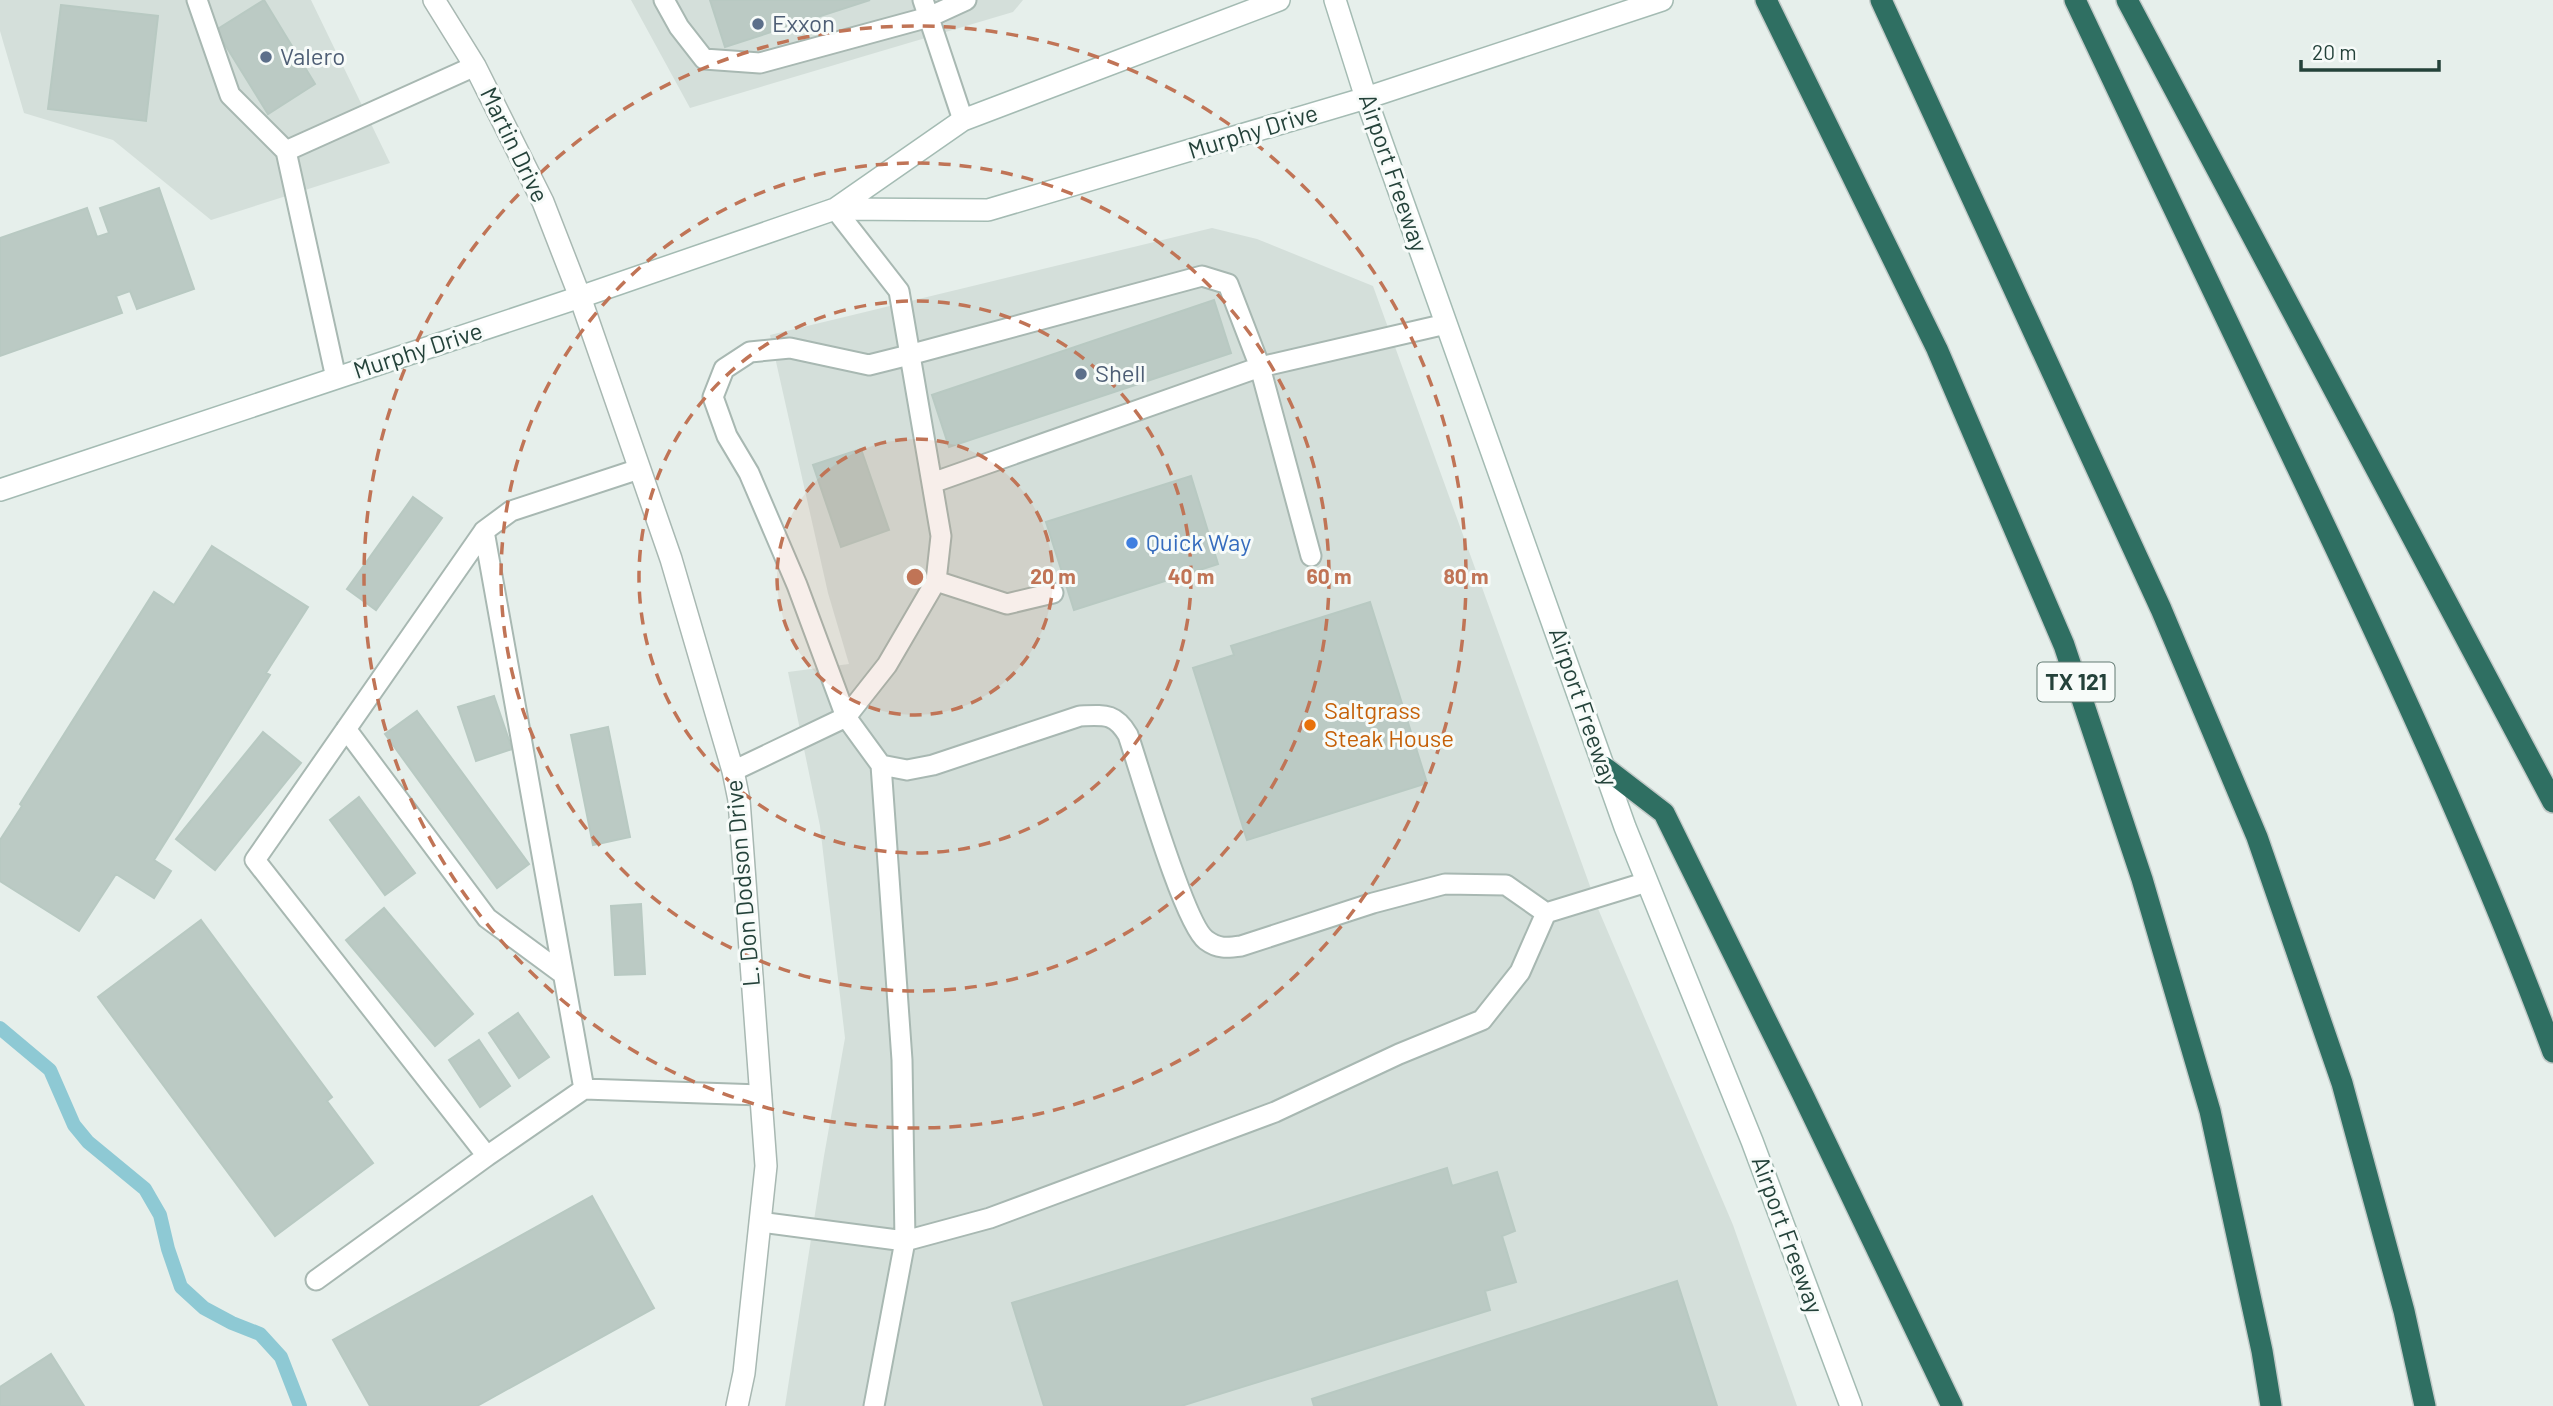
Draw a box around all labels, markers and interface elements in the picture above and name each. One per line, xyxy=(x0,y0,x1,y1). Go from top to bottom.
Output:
place label: Exxon xyxy=(772,8,835,37)
marker: Exxon xyxy=(750,16,766,32)
scale bar xyxy=(2301,28,2439,72)
text: 20 m xyxy=(2312,39,2357,64)
place label: Valero xyxy=(280,41,345,70)
marker: Valero xyxy=(258,49,274,65)
street label: Martin Drive xyxy=(475,82,556,207)
street label: Airport Freeway xyxy=(1354,89,1435,256)
street label: Murphy Drive xyxy=(1184,97,1321,164)
street label: Murphy Drive xyxy=(349,315,486,384)
place label: Shell xyxy=(1095,358,1146,387)
marker: Shell xyxy=(1073,366,1089,382)
place label: Quick Way xyxy=(1146,527,1251,556)
marker: Quick Way xyxy=(1124,535,1140,551)
text: 20 m xyxy=(1030,563,1076,588)
text: 40 m xyxy=(1168,563,1214,588)
text: 60 m xyxy=(1307,563,1351,588)
text: 80 m xyxy=(1443,563,1489,588)
centre of rings xyxy=(903,565,927,589)
street label: Airport Freeway xyxy=(1544,623,1625,790)
road number: TX 121 xyxy=(2038,662,2114,702)
place label: Saltgrass Steak House xyxy=(1324,695,1454,752)
marker: Saltgrass Steak House xyxy=(1302,717,1318,733)
street label: L. Don Dodson Drive xyxy=(718,778,765,988)
street label: Airport Freeway xyxy=(1746,1152,1830,1317)

